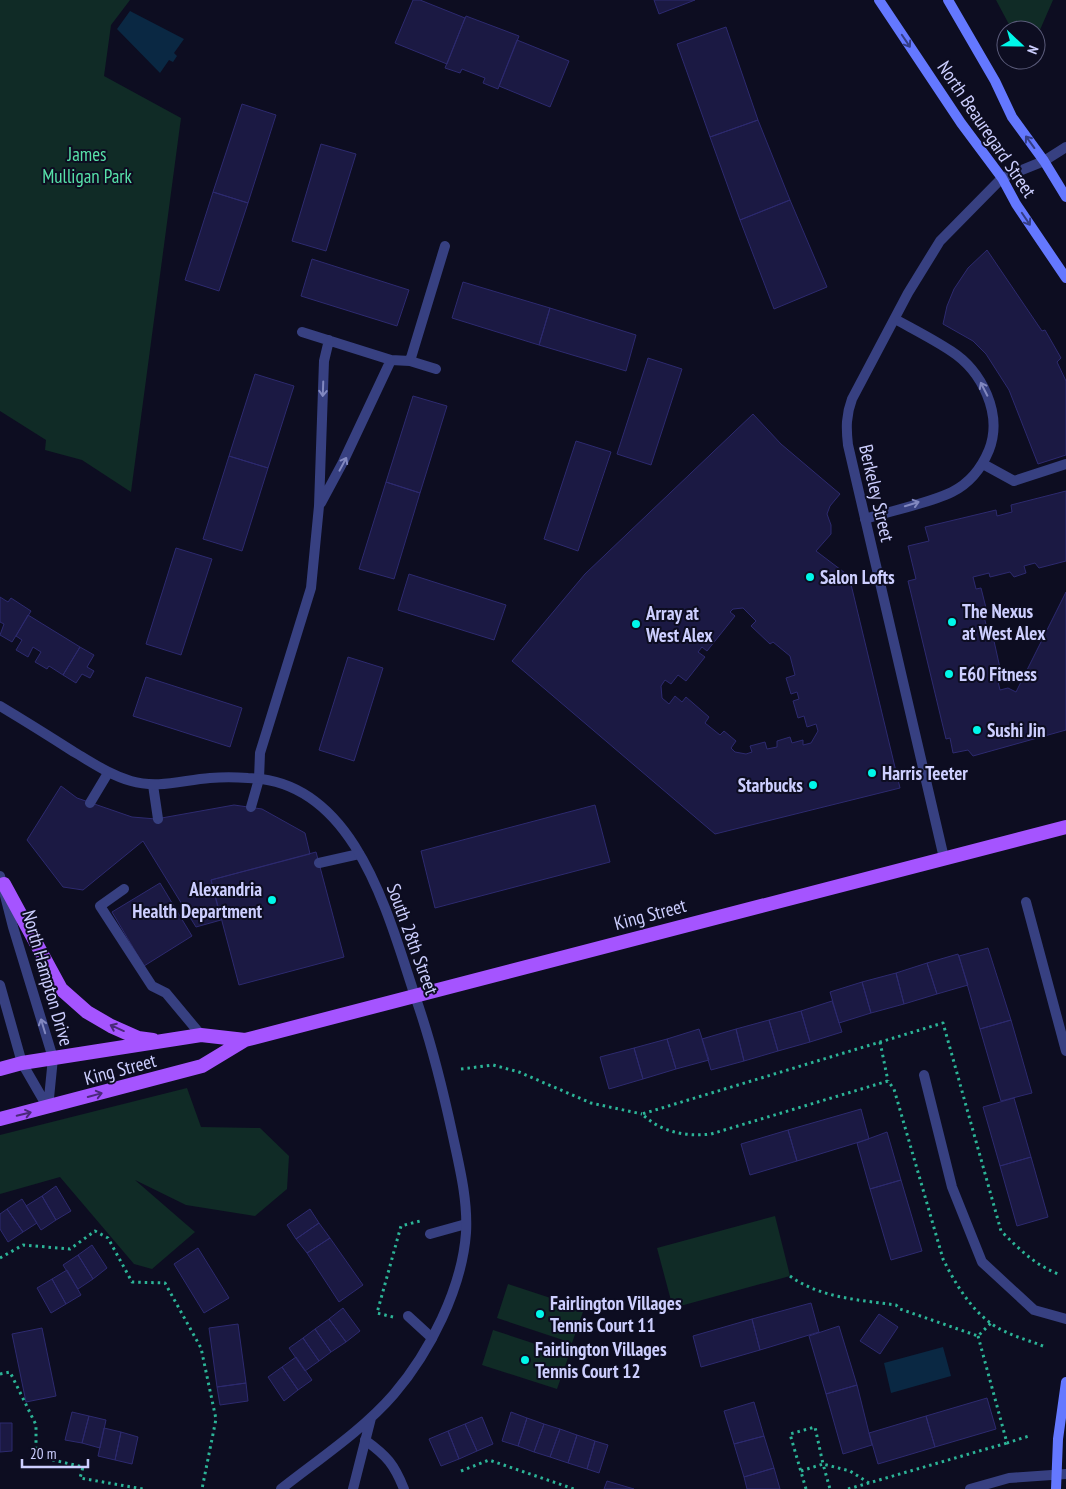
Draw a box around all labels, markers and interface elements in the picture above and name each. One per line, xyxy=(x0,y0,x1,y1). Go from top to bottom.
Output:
north arrow xyxy=(996,20,1046,70)
one-way arrow xyxy=(901,33,911,47)
text: N xyxy=(1023,43,1043,57)
street label: North Beauregard Street xyxy=(932,56,1042,203)
one-way arrow xyxy=(1024,136,1035,149)
park label: James Mulligan Park xyxy=(42,142,132,188)
one-way arrow xyxy=(1021,212,1031,226)
one-way arrow xyxy=(319,380,328,396)
one-way arrow xyxy=(979,382,989,397)
street label: Berkeley Street xyxy=(854,442,900,545)
one-way arrow xyxy=(338,456,348,471)
one-way arrow xyxy=(903,499,919,509)
place label: Salon Lofts xyxy=(820,565,895,589)
marker: Salon Lofts xyxy=(804,571,816,583)
place label: The Nexus at West Alex xyxy=(962,599,1046,645)
place label: Array at West Alex xyxy=(645,601,713,647)
marker: The Nexus at West Alex xyxy=(946,616,958,628)
marker: Array at West Alex xyxy=(630,618,642,630)
place label: E60 Fitness xyxy=(959,662,1037,686)
marker: E60 Fitness xyxy=(943,668,955,680)
place label: Sushi Jin xyxy=(987,718,1045,742)
marker: Sushi Jin xyxy=(971,724,983,736)
place label: Harris Teeter xyxy=(882,761,968,785)
marker: Harris Teeter xyxy=(866,767,878,779)
place label: Starbucks xyxy=(738,773,803,797)
marker: Starbucks xyxy=(807,779,819,791)
place label: Alexandria Health Department xyxy=(132,877,262,923)
street label: South 28th Street xyxy=(382,880,444,998)
street label: King Street xyxy=(611,893,689,935)
marker: Alexandria Health Department xyxy=(266,894,278,906)
street label: North Hampton Drive xyxy=(17,907,79,1049)
one-way arrow xyxy=(38,1018,48,1034)
one-way arrow xyxy=(110,1023,125,1033)
street label: King Street xyxy=(81,1048,159,1090)
one-way arrow xyxy=(86,1090,102,1100)
one-way arrow xyxy=(15,1109,31,1118)
place label: Fairlington Villages Tennis Court 11 xyxy=(550,1291,682,1337)
marker: Fairlington Villages Tennis Court 11 xyxy=(534,1308,546,1320)
place label: Fairlington Villages Tennis Court 12 xyxy=(535,1337,667,1383)
marker: Fairlington Villages Tennis Court 12 xyxy=(519,1354,531,1366)
scale bar xyxy=(22,1436,89,1468)
text: 20 m xyxy=(30,1444,56,1463)

